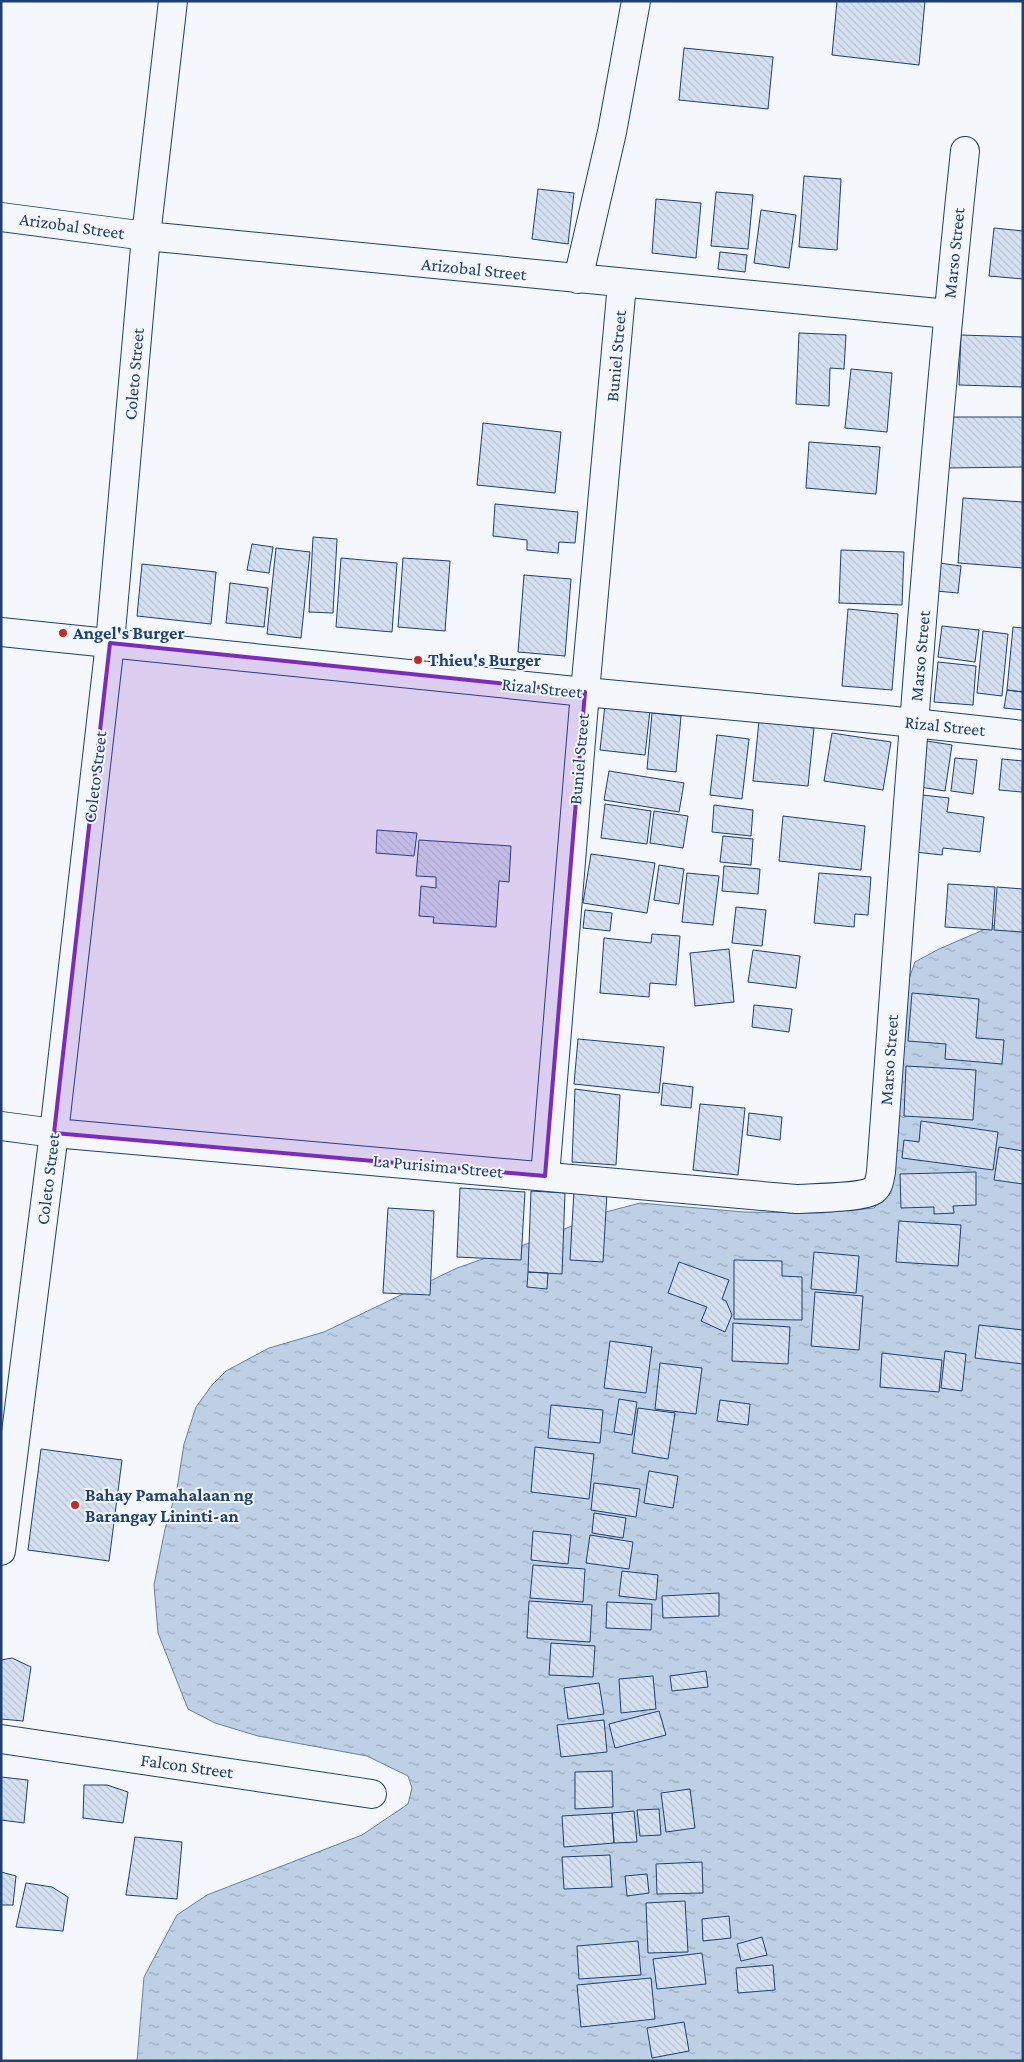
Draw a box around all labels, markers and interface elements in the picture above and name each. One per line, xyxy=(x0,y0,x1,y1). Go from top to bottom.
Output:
street label: Marso Street xyxy=(939,206,969,299)
street label: Arizobal Street xyxy=(18,209,127,243)
street label: Arizobal Street xyxy=(420,254,529,285)
street label: Buniel Street xyxy=(602,308,630,403)
street label: Coleto Street xyxy=(120,326,148,421)
street label: Marso Street xyxy=(906,609,934,702)
place label: Angel's Burger xyxy=(72,623,185,643)
marker: Angel's Burger xyxy=(57,627,69,639)
place label: Thieu's Burger xyxy=(428,650,541,670)
marker: Thieu's Burger xyxy=(412,654,424,666)
street label: Rizal Street xyxy=(501,674,584,702)
street label: Buniel Street xyxy=(565,711,593,806)
street label: Rizal Street xyxy=(904,712,987,740)
street label: Coleto Street xyxy=(79,729,111,824)
street label: Marso Street xyxy=(876,1013,902,1106)
street label: Coleto Street xyxy=(32,1131,64,1226)
street label: La Purisima Street xyxy=(372,1150,505,1182)
place label: Bahay Pamahalaan ng Barangay Lininti-an xyxy=(85,1485,253,1526)
marker: Bahay Pamahalaan ng Barangay Lininti-an xyxy=(69,1499,81,1511)
street label: Falcon Street xyxy=(140,1750,235,1783)

